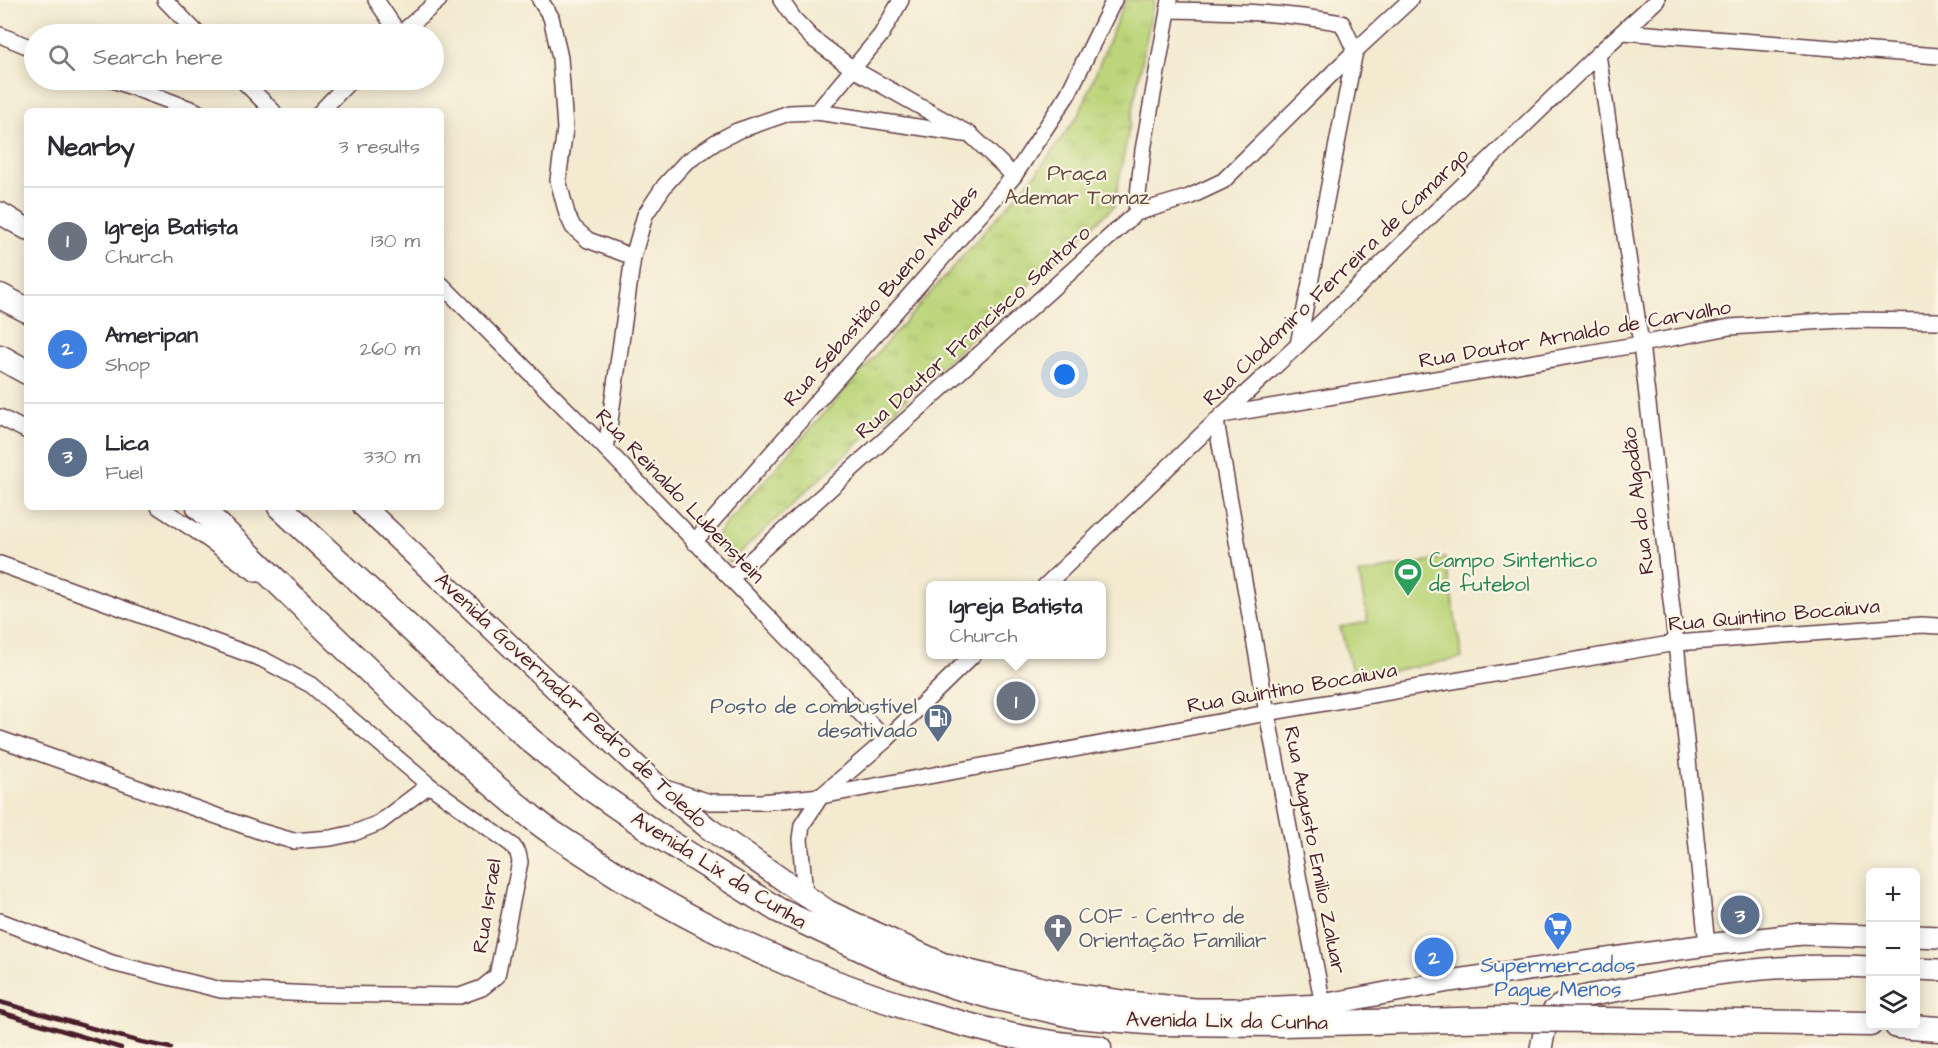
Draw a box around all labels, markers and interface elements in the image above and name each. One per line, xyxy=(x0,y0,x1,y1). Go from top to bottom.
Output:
search box xyxy=(24,24,444,90)
icon: search xyxy=(45,41,78,74)
text: Search here xyxy=(93,42,223,73)
text: Nearby xyxy=(48,129,135,165)
text: 3 results xyxy=(338,133,420,161)
street label: Rua Clodomiro Ferreira de Camargo xyxy=(1196,141,1477,414)
park label: Praça Ademar Tomaz xyxy=(1005,159,1150,212)
street label: Rua Sebastião Bueno Mendes xyxy=(777,179,985,413)
text: Igreja Batista xyxy=(105,212,238,243)
street label: Rua Doutor Francisco Santoro xyxy=(849,218,1097,446)
text: 1 xyxy=(66,227,69,255)
text: 130 m xyxy=(371,227,420,255)
text: Church xyxy=(105,243,173,271)
street label: Rua Doutor Arnaldo de Carvalho xyxy=(1417,292,1733,376)
text: Ameripan xyxy=(105,320,198,351)
text: 2 xyxy=(62,335,73,363)
text: 260 m xyxy=(360,335,420,363)
text: Shop xyxy=(105,351,150,379)
your location xyxy=(1050,360,1079,389)
street label: Rua Reinaldo Lubenstein xyxy=(589,402,771,590)
street label: Rua do Algodão xyxy=(1615,425,1663,576)
text: Lica xyxy=(105,428,149,459)
text: 3 xyxy=(62,443,73,471)
text: 330 m xyxy=(363,443,420,471)
text: Fuel xyxy=(105,459,143,487)
place label: Campo Sintentico de futebol xyxy=(1429,546,1597,599)
sports icon: Campo Sintentico de futebol xyxy=(1392,556,1424,598)
street label: Avenida Governador Pedro de Toledo xyxy=(428,566,714,835)
popup xyxy=(926,581,1106,659)
text: Igreja Batista xyxy=(950,591,1082,622)
street label: Rua Quintino Bocaiuva xyxy=(1667,591,1881,639)
text: Church xyxy=(950,622,1017,650)
street label: Rua Quintino Bocaiuva xyxy=(1185,655,1399,721)
pin: 1 xyxy=(996,678,1036,724)
place label: Posto de combustível desativado xyxy=(710,692,917,745)
fuel station icon: Posto de combustível desativado xyxy=(922,702,954,744)
street label: Rua Augusto Emilio Zaluar xyxy=(1275,724,1353,977)
street label: Avenida Lix da Cunha xyxy=(626,804,813,936)
street label: Rua Israel xyxy=(465,857,509,955)
map controls xyxy=(1866,868,1920,1030)
button: + xyxy=(1866,868,1920,922)
pin: 3 xyxy=(1720,892,1760,938)
place label: COF - Centro de Orientação Familiar xyxy=(1079,902,1267,955)
supermarket icon: Supermercados Pague Menos xyxy=(1542,910,1574,952)
church icon: COF - Centro de Orientação Familiar xyxy=(1042,912,1074,954)
button: − xyxy=(1866,922,1920,976)
pin: 2 xyxy=(1414,934,1454,980)
place label: Supermercados Pague Menos xyxy=(1480,951,1636,1006)
button: layers xyxy=(1866,976,1920,1030)
street label: Avenida Lix da Cunha xyxy=(1126,1005,1329,1037)

